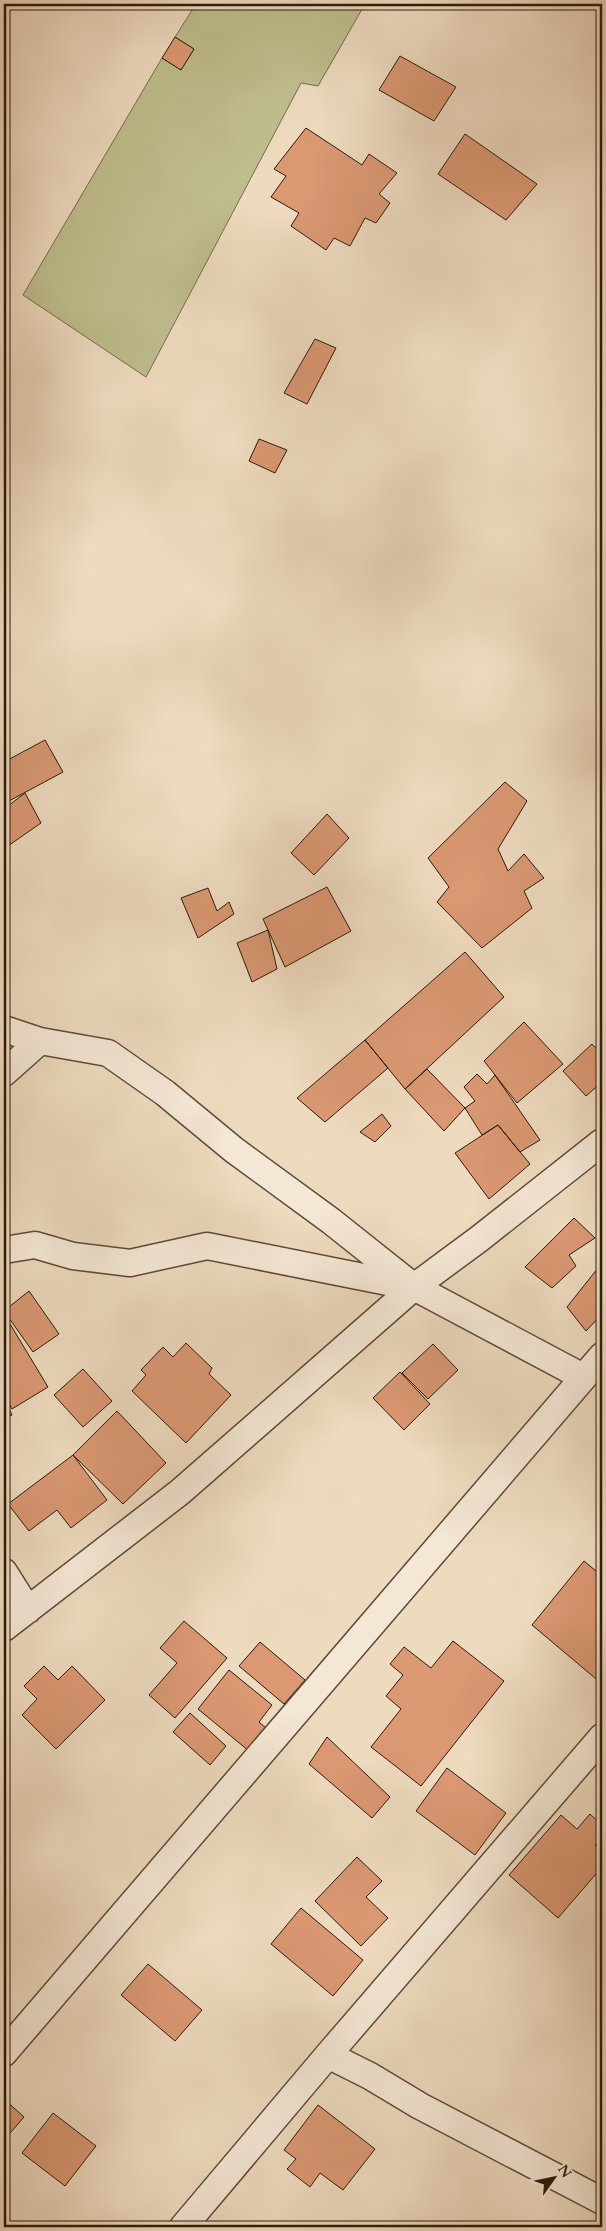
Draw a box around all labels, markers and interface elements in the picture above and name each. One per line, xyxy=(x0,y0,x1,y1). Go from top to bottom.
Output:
north arrow xyxy=(528,2154,578,2204)
text: N xyxy=(553,2161,576,2181)

